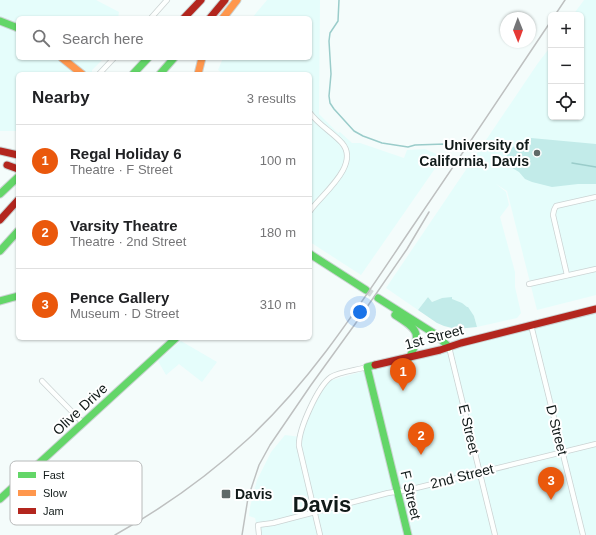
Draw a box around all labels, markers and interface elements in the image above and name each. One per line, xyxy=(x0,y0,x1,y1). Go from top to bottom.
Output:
north arrow xyxy=(500,12,536,48)
map controls xyxy=(548,12,584,120)
button: + xyxy=(548,12,584,48)
search box xyxy=(16,16,312,60)
icon: search xyxy=(30,27,52,49)
text: Search here xyxy=(62,30,144,47)
button: − xyxy=(548,48,584,84)
button: locate xyxy=(548,84,584,120)
text: Nearby xyxy=(32,88,90,107)
text: 3 results xyxy=(247,91,296,106)
place label: University of California, Davis xyxy=(419,137,529,169)
text: Regal Holiday 6 xyxy=(70,145,182,162)
marker: University of California, Davis xyxy=(532,148,542,158)
text: 1 xyxy=(41,153,49,168)
text: 100 m xyxy=(260,153,296,168)
text: Theatre · F Street xyxy=(70,162,173,177)
text: Varsity Theatre xyxy=(70,217,178,234)
text: 2 xyxy=(41,225,49,240)
text: 180 m xyxy=(260,225,296,240)
text: Theatre · 2nd Street xyxy=(70,234,186,249)
text: Pence Gallery xyxy=(70,289,169,306)
text: 3 xyxy=(41,297,49,312)
text: 310 m xyxy=(260,297,296,312)
your location xyxy=(350,302,370,322)
text: Museum · D Street xyxy=(70,306,179,321)
street label: 1st Street xyxy=(403,321,465,352)
pin: 1 xyxy=(390,358,416,391)
street label: Olive Drive xyxy=(50,380,111,438)
street label: E Street xyxy=(456,403,483,456)
street label: D Street xyxy=(543,403,571,457)
pin: 2 xyxy=(408,422,434,455)
street label: 2nd Street xyxy=(429,460,495,492)
legend xyxy=(10,461,142,525)
pin: 3 xyxy=(538,467,564,500)
text: Fast xyxy=(43,469,64,481)
street label: F Street xyxy=(398,469,424,521)
place label: Davis xyxy=(235,486,273,502)
text: Slow xyxy=(43,487,67,499)
marker: Davis xyxy=(220,488,232,500)
district label: Davis xyxy=(293,492,351,517)
text: Jam xyxy=(43,505,64,517)

